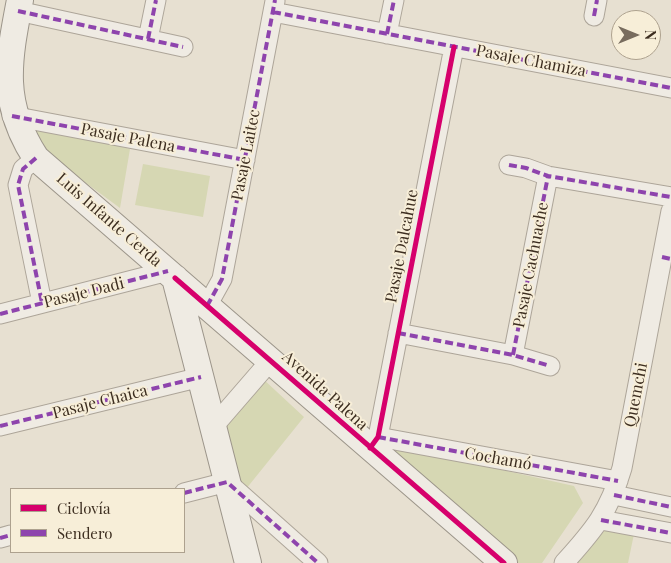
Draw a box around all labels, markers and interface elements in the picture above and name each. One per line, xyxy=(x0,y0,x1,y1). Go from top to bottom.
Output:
north arrow xyxy=(611,10,661,60)
text: N xyxy=(641,30,660,40)
street label: Pasaje Chamiza xyxy=(474,41,588,81)
street label: Pasaje Laitec xyxy=(228,108,264,202)
street label: Pasaje Palena xyxy=(79,119,177,157)
street label: Luis Infante Cerda xyxy=(52,169,166,271)
street label: Pasaje Dalcahue xyxy=(382,188,422,304)
street label: Pasaje Cachuache xyxy=(509,201,553,329)
street label: Pasaje Dadi xyxy=(42,274,126,312)
street label: Avenida Palena xyxy=(278,348,372,434)
street label: Quemchi xyxy=(620,361,652,429)
street label: Pasaje Chaica xyxy=(50,381,150,423)
street label: Cochamó xyxy=(463,444,533,474)
legend xyxy=(10,488,185,553)
text: Ciclovía xyxy=(57,498,110,518)
text: Sendero xyxy=(57,523,113,543)

